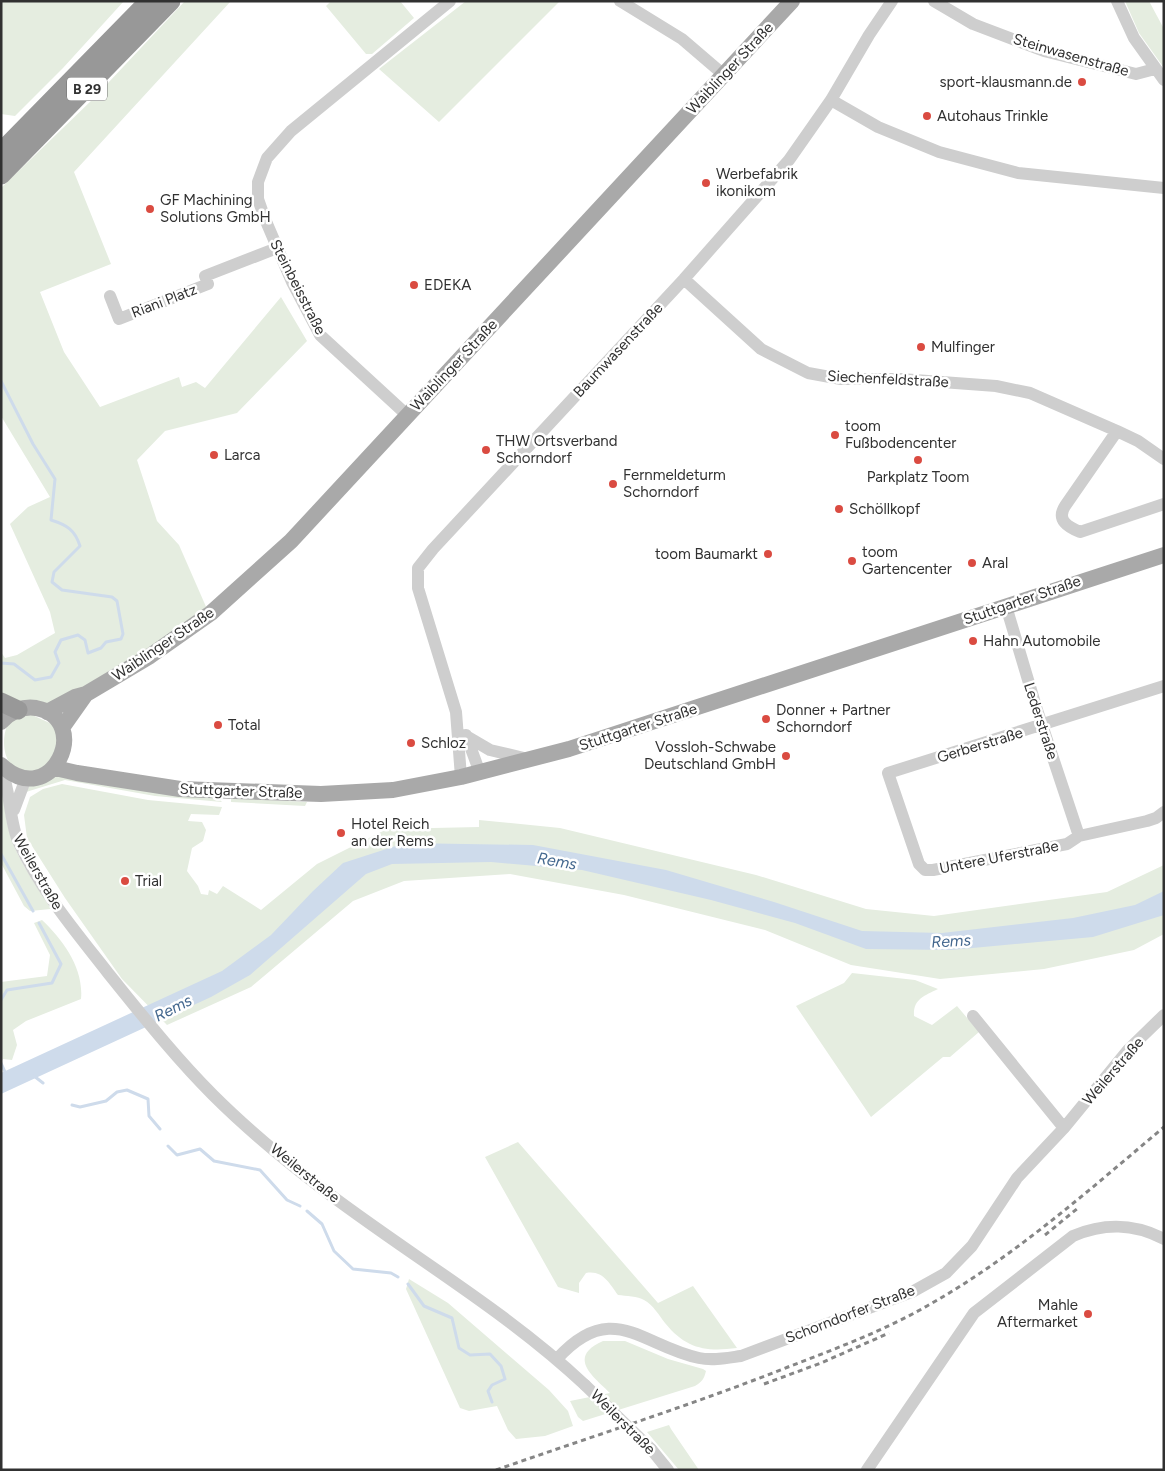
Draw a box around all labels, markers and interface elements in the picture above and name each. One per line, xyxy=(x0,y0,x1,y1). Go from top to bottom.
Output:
street label: Waiblinger Straße xyxy=(683,18,777,118)
street label: Steinwasenstraße xyxy=(1011,30,1131,80)
place label: sport-klausmann.de xyxy=(940,73,1072,91)
marker: sport-klausmann.de xyxy=(1076,76,1088,88)
road number: B 29 xyxy=(67,78,107,100)
place label: Autohaus Trinkle xyxy=(937,107,1048,125)
marker: Autohaus Trinkle xyxy=(921,110,933,122)
place label: Werbefabrik ikonikom xyxy=(716,165,799,200)
marker: Werbefabrik ikonikom xyxy=(700,177,712,189)
place label: GF Machining Solutions GmbH xyxy=(160,191,271,226)
marker: GF Machining Solutions GmbH xyxy=(144,203,156,215)
street label: Steinbeisstraße xyxy=(266,236,330,338)
place label: EDEKA xyxy=(424,276,471,294)
marker: EDEKA xyxy=(408,279,420,291)
street label: Riani Platz xyxy=(129,280,199,322)
street label: Baumwasenstraße xyxy=(570,299,666,401)
street label: Waiblinger Straße xyxy=(407,315,501,415)
place label: Mulfinger xyxy=(931,338,995,356)
marker: Mulfinger xyxy=(915,341,927,353)
street label: Siechenfeldstraße xyxy=(827,367,949,391)
place label: toom Fußbodencenter xyxy=(845,417,956,452)
marker: toom Fußbodencenter xyxy=(829,429,841,441)
place label: THW Ortsverband Schorndorf xyxy=(496,432,618,467)
marker: THW Ortsverband Schorndorf xyxy=(480,444,492,456)
place label: Larca xyxy=(224,446,260,464)
marker: Larca xyxy=(208,449,220,461)
marker: Parkplatz Toom xyxy=(912,454,924,466)
place label: Fernmeldeturm Schorndorf xyxy=(623,466,726,501)
place label: Parkplatz Toom xyxy=(867,468,969,486)
marker: Fernmeldeturm Schorndorf xyxy=(607,478,619,490)
place label: Schöllkopf xyxy=(849,500,921,518)
marker: Schöllkopf xyxy=(833,503,845,515)
place label: toom Gartencenter xyxy=(862,543,952,578)
place label: toom Baumarkt xyxy=(655,545,758,563)
marker: toom Baumarkt xyxy=(762,548,774,560)
place label: Aral xyxy=(982,554,1008,572)
marker: toom Gartencenter xyxy=(846,555,858,567)
marker: Aral xyxy=(966,557,978,569)
street label: Stuttgarter Straße xyxy=(961,571,1083,629)
street label: Waiblinger Straße xyxy=(109,603,217,685)
place label: Hahn Automobile xyxy=(983,632,1100,650)
marker: Hahn Automobile xyxy=(967,635,979,647)
street label: Lederstraße xyxy=(1020,680,1062,762)
street label: Stuttgarter Straße xyxy=(577,699,699,755)
place label: Donner + Partner Schorndorf xyxy=(776,701,890,736)
marker: Donner + Partner Schorndorf xyxy=(760,713,772,725)
place label: Total xyxy=(228,716,261,734)
marker: Total xyxy=(212,719,224,731)
street label: Gerberstraße xyxy=(935,723,1025,767)
place label: Schloz xyxy=(421,734,466,752)
marker: Schloz xyxy=(405,737,417,749)
place label: Vossloh-Schwabe Deutschland GmbH xyxy=(644,738,776,773)
marker: Vossloh-Schwabe Deutschland GmbH xyxy=(780,750,792,762)
street label: Stuttgarter Straße xyxy=(179,780,303,802)
place label: Hotel Reich an der Rems xyxy=(351,815,434,850)
marker: Hotel Reich an der Rems xyxy=(335,827,347,839)
street label: Weilerstraße xyxy=(9,831,67,913)
street label: Untere Uferstraße xyxy=(938,837,1060,877)
water label: Rems xyxy=(536,848,579,874)
place label: Trial xyxy=(135,872,162,890)
marker: Trial xyxy=(119,875,131,887)
water label: Rems xyxy=(931,930,972,952)
water label: Rems xyxy=(151,990,196,1026)
street label: Weilerstraße xyxy=(1079,1033,1147,1109)
street label: Weilerstraße xyxy=(267,1140,343,1206)
street label: Schorndorfer Straße xyxy=(783,1281,917,1347)
place label: Mahle Aftermarket xyxy=(997,1296,1078,1331)
marker: Mahle Aftermarket xyxy=(1082,1308,1094,1320)
street label: Weilerstraße xyxy=(587,1386,659,1458)

